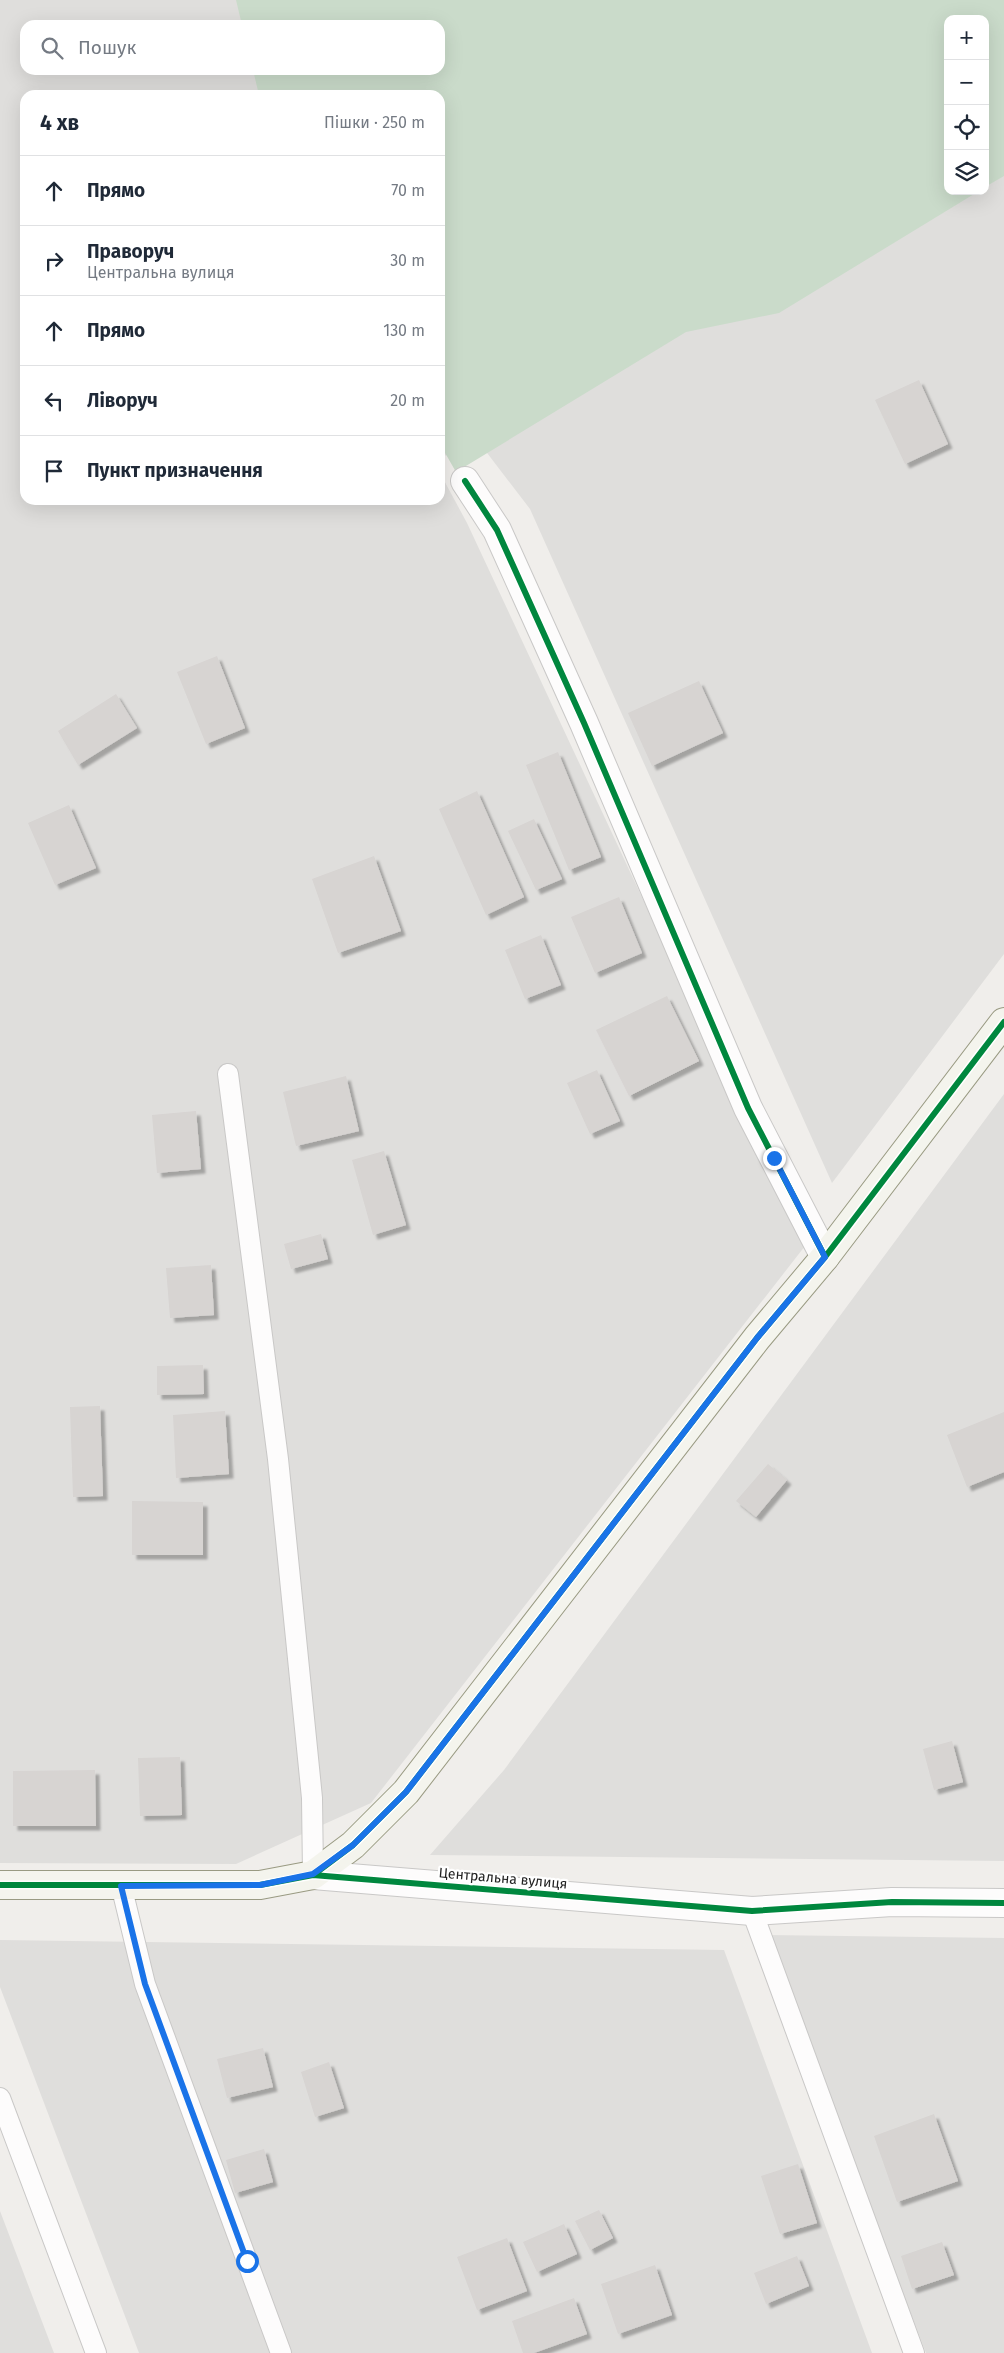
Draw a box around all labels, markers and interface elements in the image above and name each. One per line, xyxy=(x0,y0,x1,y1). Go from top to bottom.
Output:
map controls xyxy=(944,15,989,195)
button: + xyxy=(944,15,989,60)
search box xyxy=(20,20,445,75)
icon: search xyxy=(38,34,66,62)
text: Пошук xyxy=(78,36,136,59)
button: − xyxy=(944,60,989,105)
button: locate xyxy=(944,105,989,150)
text: 4 хв xyxy=(40,110,79,136)
text: Пішки · 250 m xyxy=(324,113,425,132)
button: layers xyxy=(944,150,989,195)
icon: ahead xyxy=(40,177,68,205)
text: Прямо xyxy=(87,179,145,202)
text: 70 m xyxy=(391,181,425,200)
text: Праворуч xyxy=(87,240,174,263)
icon: right xyxy=(40,247,68,275)
text: 30 m xyxy=(390,251,425,270)
text: Центральна вулиця xyxy=(87,263,235,282)
icon: ahead xyxy=(40,317,68,345)
text: Прямо xyxy=(87,319,145,342)
text: 130 m xyxy=(383,321,425,340)
icon: left xyxy=(40,387,68,415)
text: Ліворуч xyxy=(87,389,158,412)
text: 20 m xyxy=(390,391,425,410)
icon: arrive xyxy=(40,457,68,485)
text: Пункт призначення xyxy=(87,459,263,482)
route end xyxy=(763,1147,786,1170)
street label: Центральна вулиця xyxy=(438,1864,568,1893)
route start xyxy=(236,2250,259,2273)

